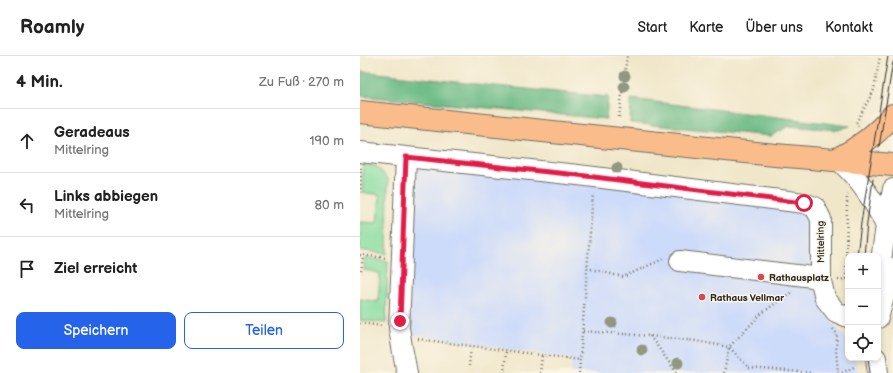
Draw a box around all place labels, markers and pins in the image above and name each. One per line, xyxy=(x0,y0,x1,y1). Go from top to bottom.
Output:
marker: Rathausplatz xyxy=(756,272,766,282)
place label: Rathausplatz xyxy=(769,272,829,284)
marker: Rathaus Vellmar xyxy=(697,292,707,302)
place label: Rathaus Vellmar xyxy=(710,292,785,304)

